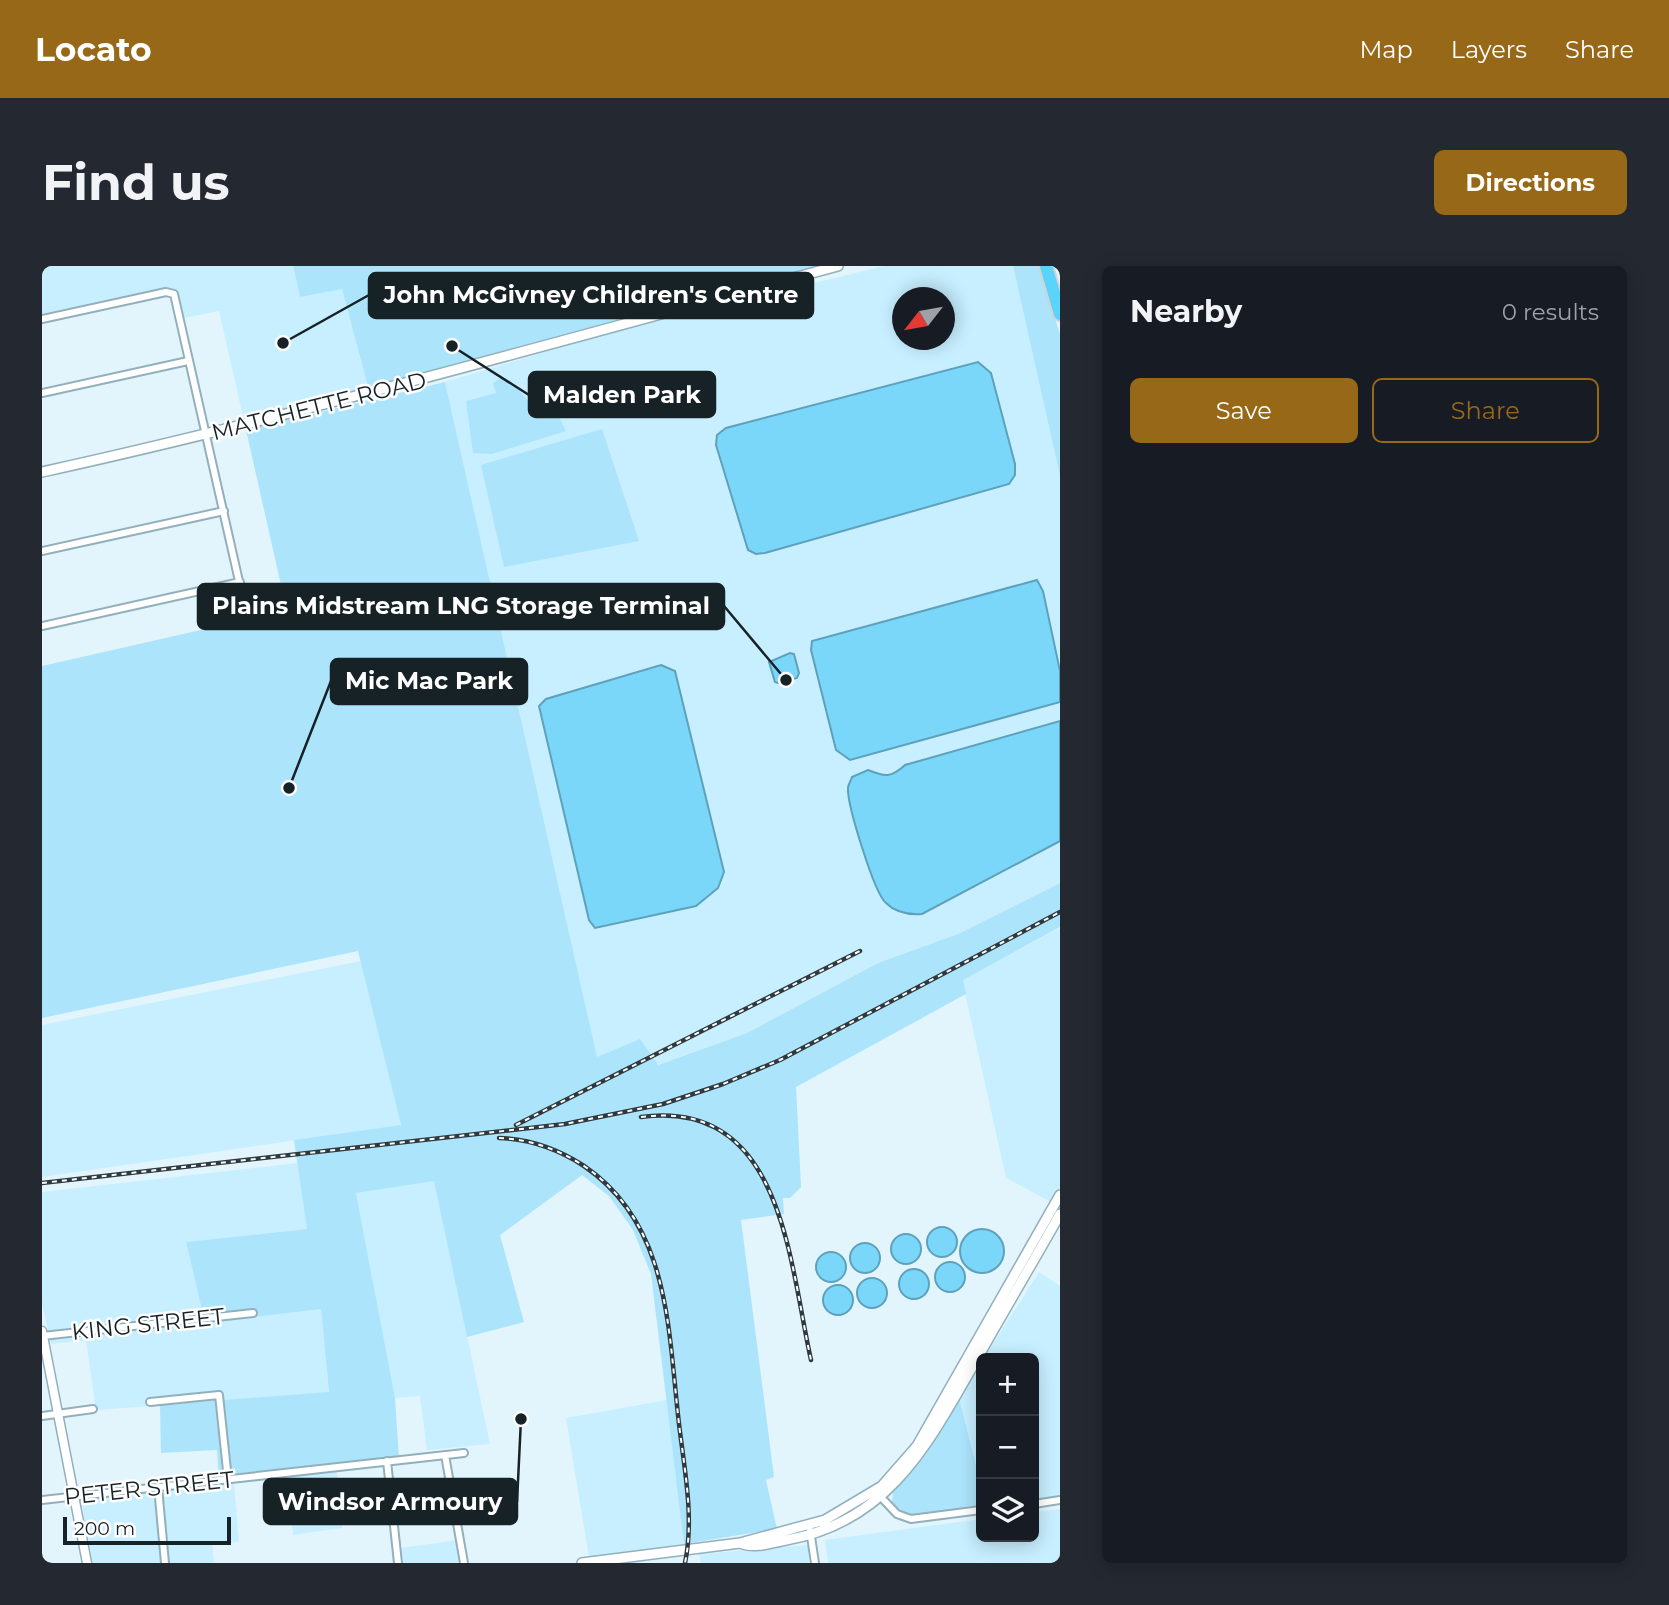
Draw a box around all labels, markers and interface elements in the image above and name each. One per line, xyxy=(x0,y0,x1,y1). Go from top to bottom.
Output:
text: Locato xyxy=(35,29,152,69)
text: Map xyxy=(1359,35,1413,64)
text: Layers xyxy=(1451,35,1527,64)
text: Share xyxy=(1565,35,1634,64)
button: Directions xyxy=(1434,150,1627,215)
text: Find us xyxy=(42,153,230,212)
callout: John McGivney Children's Centre xyxy=(369,273,813,318)
text: John McGivney Children's Centre xyxy=(382,280,799,309)
north arrow xyxy=(892,287,955,350)
text: Nearby xyxy=(1130,293,1242,330)
text: 0 results xyxy=(1502,298,1599,326)
street label: MATCHETTE ROAD xyxy=(209,366,429,446)
callout: Malden Park xyxy=(529,372,715,417)
button: Save xyxy=(1130,378,1358,443)
button: Share xyxy=(1372,378,1599,443)
text: Malden Park xyxy=(543,380,701,409)
callout: Plains Midstream LNG Storage Terminal xyxy=(198,584,724,629)
text: Plains Midstream LNG Storage Terminal xyxy=(212,591,710,620)
callout: Mic Mac Park xyxy=(331,659,527,704)
text: Mic Mac Park xyxy=(345,666,513,695)
street label: KING STREET xyxy=(70,1302,227,1346)
map controls xyxy=(976,1353,1039,1542)
button: + xyxy=(976,1353,1039,1416)
button: − xyxy=(976,1416,1039,1479)
street label: PETER STREET xyxy=(63,1465,236,1511)
callout: Windsor Armoury xyxy=(264,1479,517,1524)
button: layers xyxy=(976,1479,1039,1542)
text: Windsor Armoury xyxy=(278,1487,503,1516)
scale bar xyxy=(63,1514,231,1546)
text: 200 m xyxy=(74,1517,135,1540)

